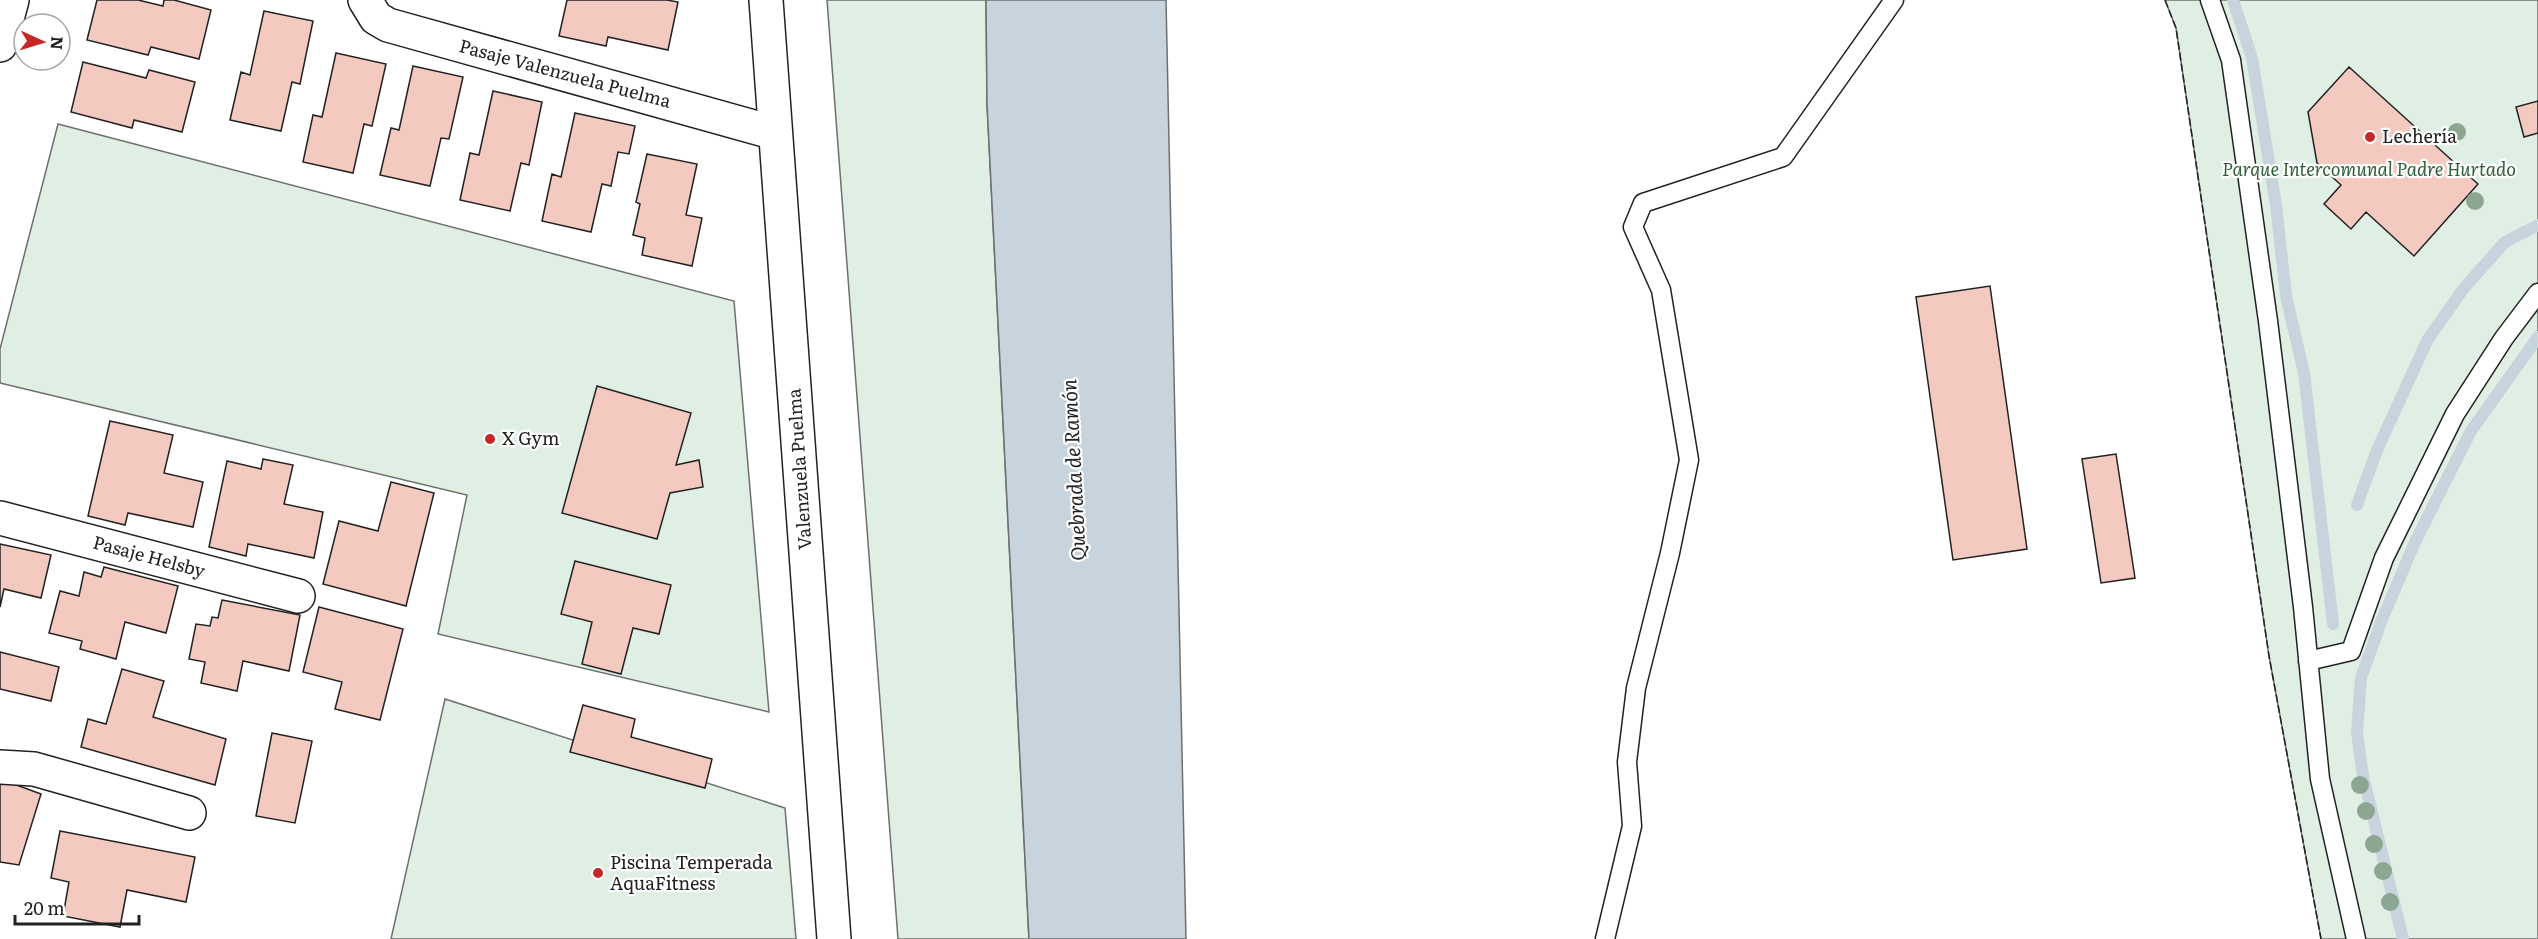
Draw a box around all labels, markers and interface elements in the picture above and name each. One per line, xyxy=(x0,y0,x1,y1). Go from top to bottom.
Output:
north arrow xyxy=(12,12,72,72)
street label: Pasaje Valenzuela Puelma xyxy=(457,31,674,114)
text: N xyxy=(46,36,70,51)
place label: Lechería xyxy=(2382,122,2457,149)
marker: Lechería xyxy=(2363,130,2377,144)
park label: Parque Intercomunal Padre Hurtado xyxy=(2222,155,2516,182)
water label: Quebrada de Ramón xyxy=(1052,378,1092,562)
street label: Valenzuela Puelma xyxy=(779,387,818,551)
place label: X Gym xyxy=(502,424,559,451)
marker: X Gym xyxy=(483,432,497,446)
street label: Pasaje Helsby xyxy=(90,528,209,584)
place label: Piscina Temperada AquaFitness xyxy=(610,848,773,896)
marker: Piscina Temperada AquaFitness xyxy=(591,866,605,880)
scale bar xyxy=(15,888,140,926)
text: 20 m xyxy=(24,894,65,921)

